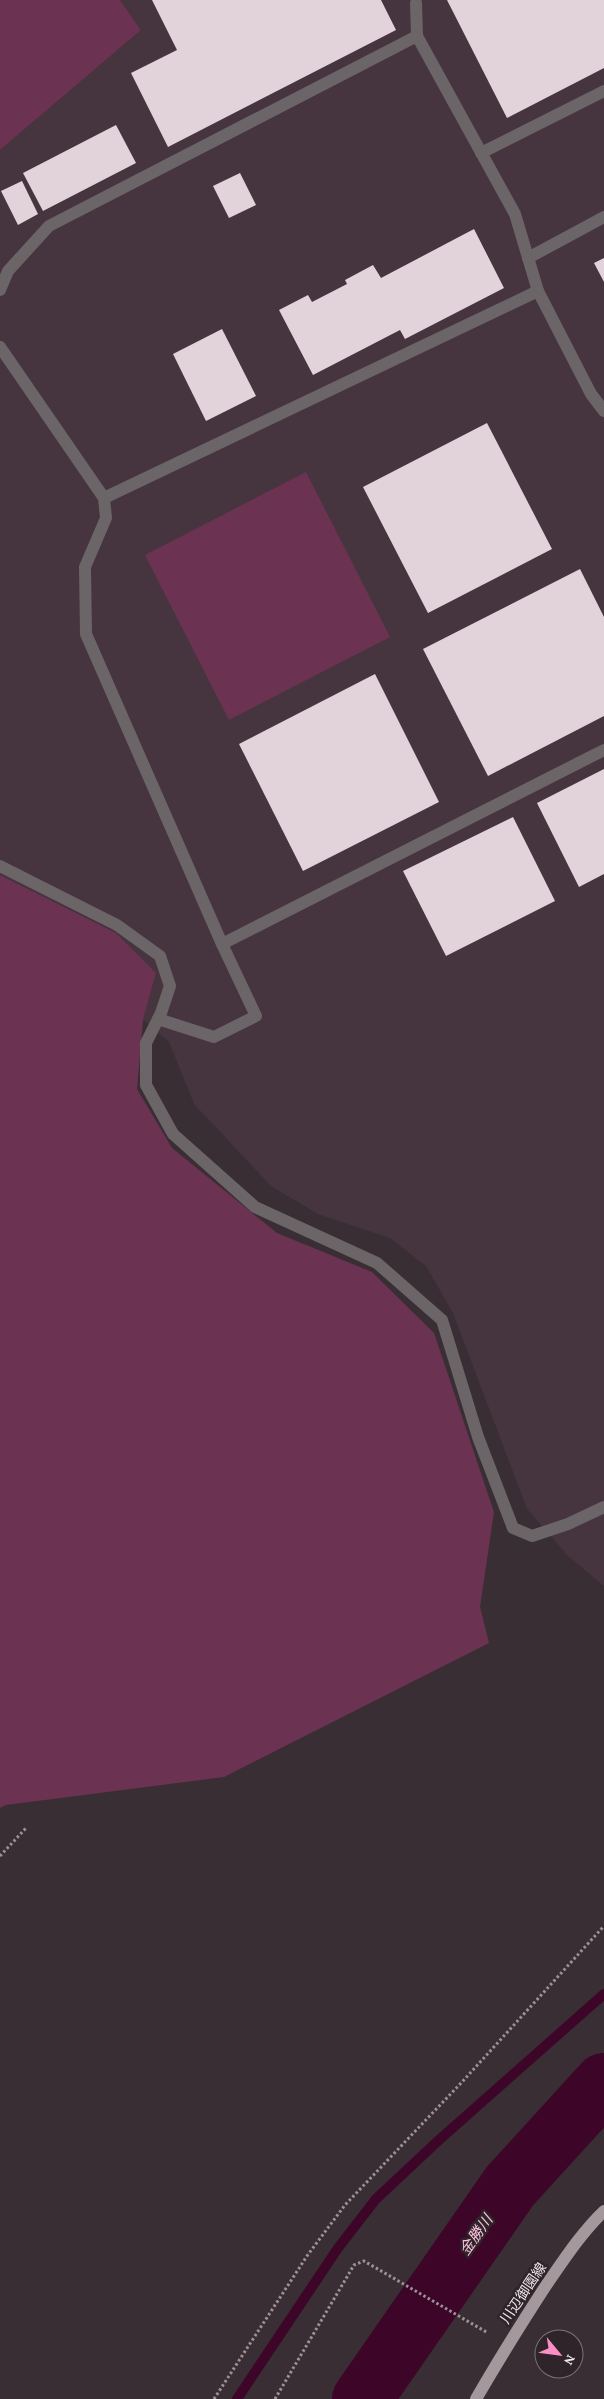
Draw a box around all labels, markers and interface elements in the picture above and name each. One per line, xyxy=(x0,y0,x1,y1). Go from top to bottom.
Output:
water label: 金勝川 xyxy=(457,2210,497,2258)
street label: 川辺御園線 xyxy=(497,2260,549,2326)
north arrow xyxy=(534,2329,584,2379)
text: N xyxy=(561,2352,580,2369)

